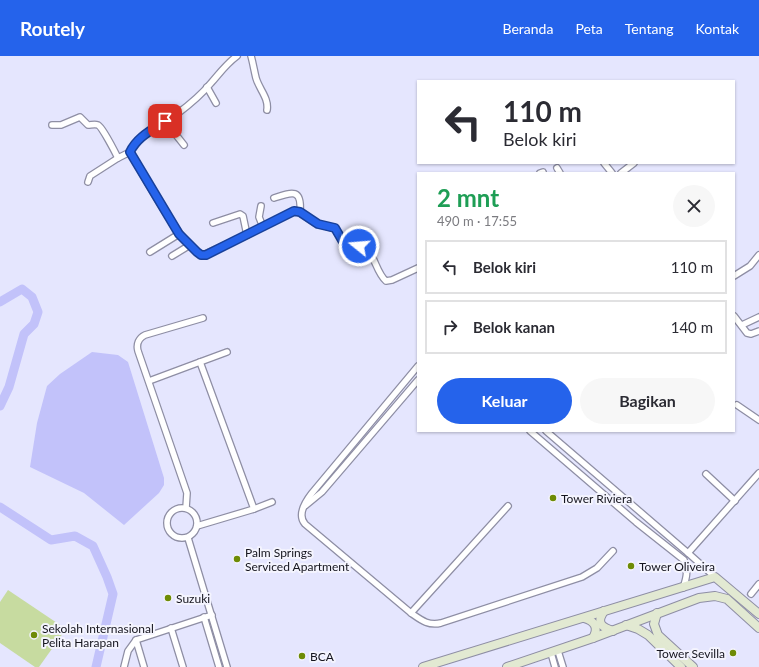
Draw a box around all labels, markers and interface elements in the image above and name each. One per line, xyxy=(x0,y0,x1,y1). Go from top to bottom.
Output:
text: Routely xyxy=(20,17,85,40)
text: Beranda xyxy=(503,20,553,37)
text: Peta xyxy=(575,20,603,37)
text: Tentang xyxy=(625,20,674,37)
text: Kontak xyxy=(696,20,739,37)
text: 110 m xyxy=(503,94,582,128)
icon: left xyxy=(437,96,489,148)
pin xyxy=(148,104,182,138)
icon: arrive xyxy=(154,110,176,132)
text: Belok kiri xyxy=(503,128,577,150)
text: 2 mnt xyxy=(437,183,499,212)
button: close xyxy=(673,185,715,227)
text: 490 m · 17:55 xyxy=(437,213,517,229)
position arrow xyxy=(338,225,380,267)
icon: left xyxy=(439,256,461,278)
text: Belok kiri xyxy=(473,258,536,276)
text: 110 m xyxy=(671,258,713,276)
icon: right xyxy=(439,316,461,338)
text: Belok kanan xyxy=(473,318,555,336)
text: 140 m xyxy=(671,318,713,336)
button: Keluar xyxy=(437,378,572,424)
button: Bagikan xyxy=(580,378,715,424)
place label: Tower Riviera xyxy=(561,491,632,506)
marker: Tower Riviera xyxy=(548,493,558,503)
place label: Palm Springs Serviced Apartment xyxy=(245,545,350,574)
marker: Palm Springs Serviced Apartment xyxy=(232,554,242,564)
place label: Tower Oliveira xyxy=(639,559,715,574)
marker: Tower Oliveira xyxy=(626,561,636,571)
place label: Suzuki xyxy=(176,591,210,606)
marker: Suzuki xyxy=(163,593,173,603)
place label: Sekolah Internasional Pelita Harapan xyxy=(42,621,154,650)
marker: Sekolah Internasional Pelita Harapan xyxy=(29,630,39,640)
place label: Tower Sevilla xyxy=(656,646,725,661)
marker: Tower Sevilla xyxy=(728,648,738,658)
place label: BCA xyxy=(310,649,335,664)
marker: BCA xyxy=(297,651,307,661)

